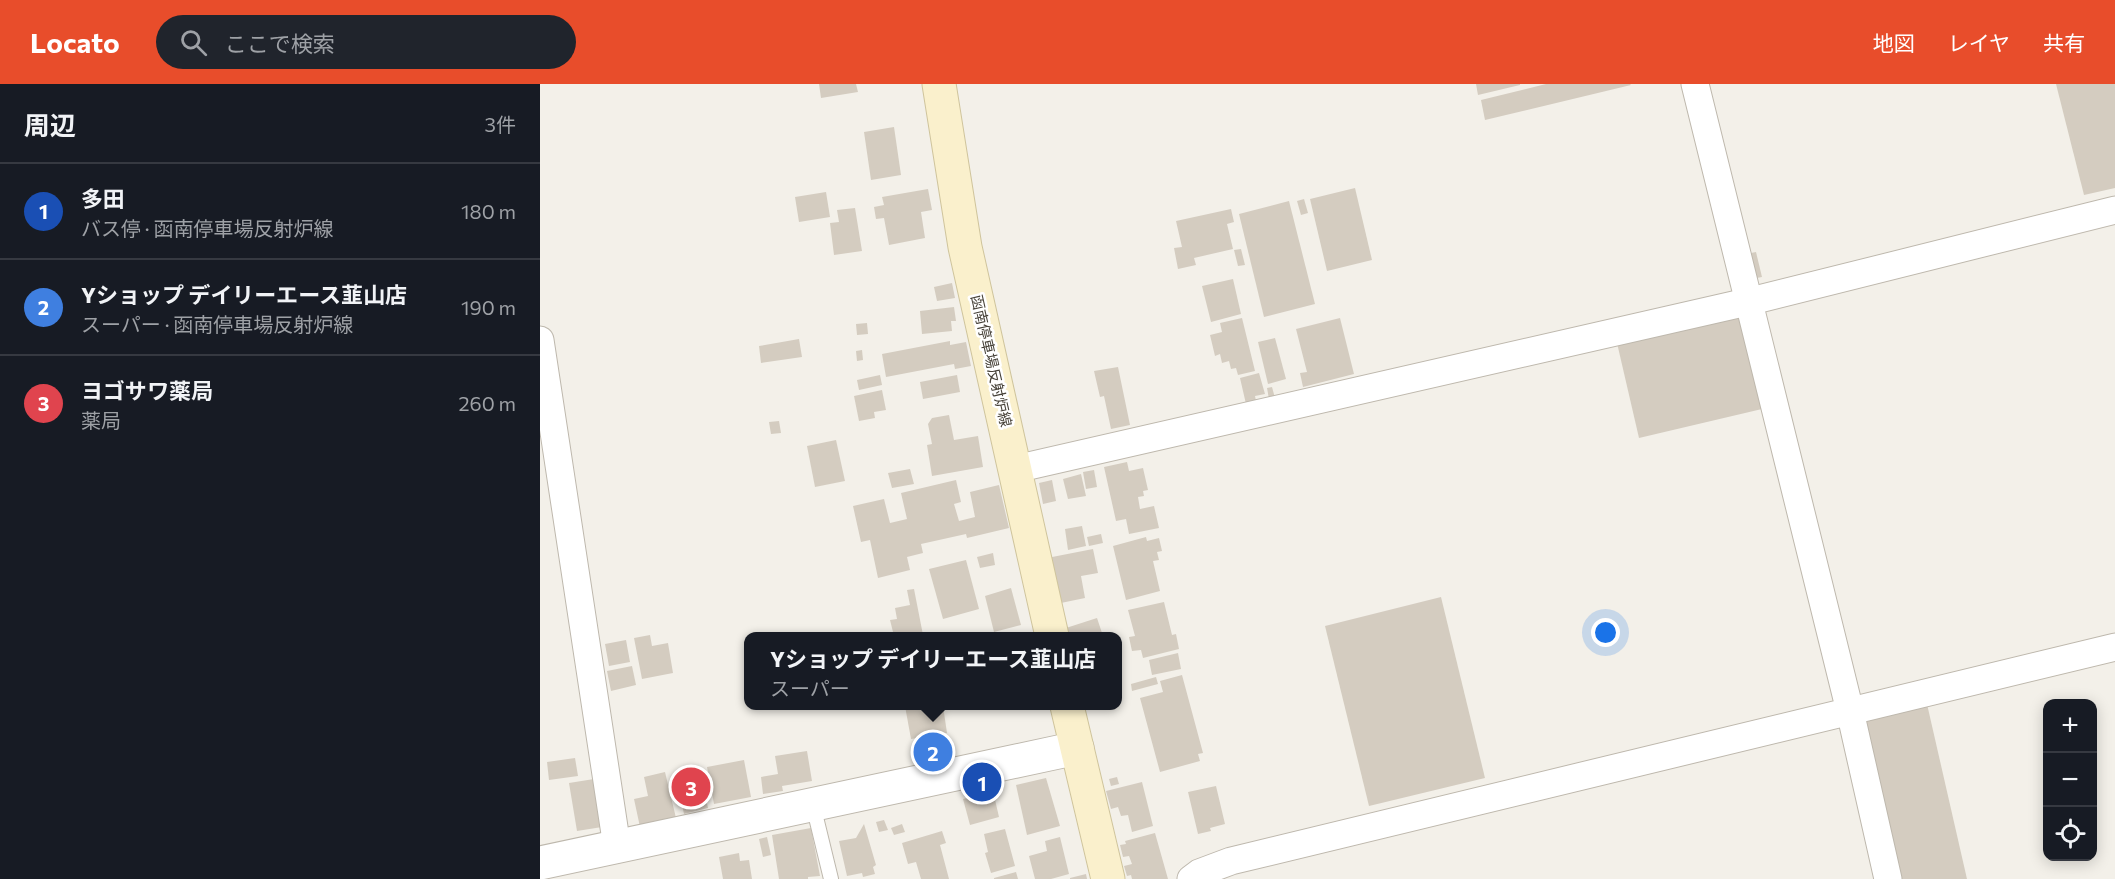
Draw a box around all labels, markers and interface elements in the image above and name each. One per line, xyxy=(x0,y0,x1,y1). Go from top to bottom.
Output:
search box xyxy=(156,15,576,69)
text: Locato xyxy=(30,25,120,59)
icon: search xyxy=(177,26,210,59)
text: ここで検索 xyxy=(225,30,335,57)
text: 地図 xyxy=(1873,30,1915,55)
text: レイヤ xyxy=(1948,30,2010,55)
text: 共有 xyxy=(2043,30,2085,55)
text: 周辺 xyxy=(24,109,76,140)
text: 3件 xyxy=(485,112,516,136)
text: 多田 xyxy=(81,185,125,212)
text: 1 xyxy=(39,199,48,223)
text: 180 m xyxy=(461,199,516,223)
text: バス停 · 函南停車場反射炉線 xyxy=(81,216,333,240)
text: Yショップ デイリーエース韮山店 xyxy=(81,281,407,308)
street label: 函南停車場反射炉線 xyxy=(968,293,1016,429)
text: 2 xyxy=(38,295,49,319)
text: 190 m xyxy=(461,295,516,319)
text: スーパー · 函南停車場反射炉線 xyxy=(81,312,353,336)
text: ヨゴサワ薬局 xyxy=(81,377,213,404)
text: 3 xyxy=(38,391,49,415)
text: 260 m xyxy=(458,391,516,415)
text: 薬局 xyxy=(81,408,121,432)
your location xyxy=(1591,618,1620,647)
popup xyxy=(744,632,1122,710)
text: Yショップ デイリーエース韮山店 xyxy=(770,645,1096,672)
text: スーパー xyxy=(770,676,850,700)
map controls xyxy=(2043,699,2097,861)
button: + xyxy=(2043,699,2097,753)
pin: 2 xyxy=(914,730,952,774)
button: − xyxy=(2043,753,2097,807)
pin: 1 xyxy=(962,760,1002,804)
pin: 3 xyxy=(672,764,710,810)
button: locate xyxy=(2043,807,2097,861)

